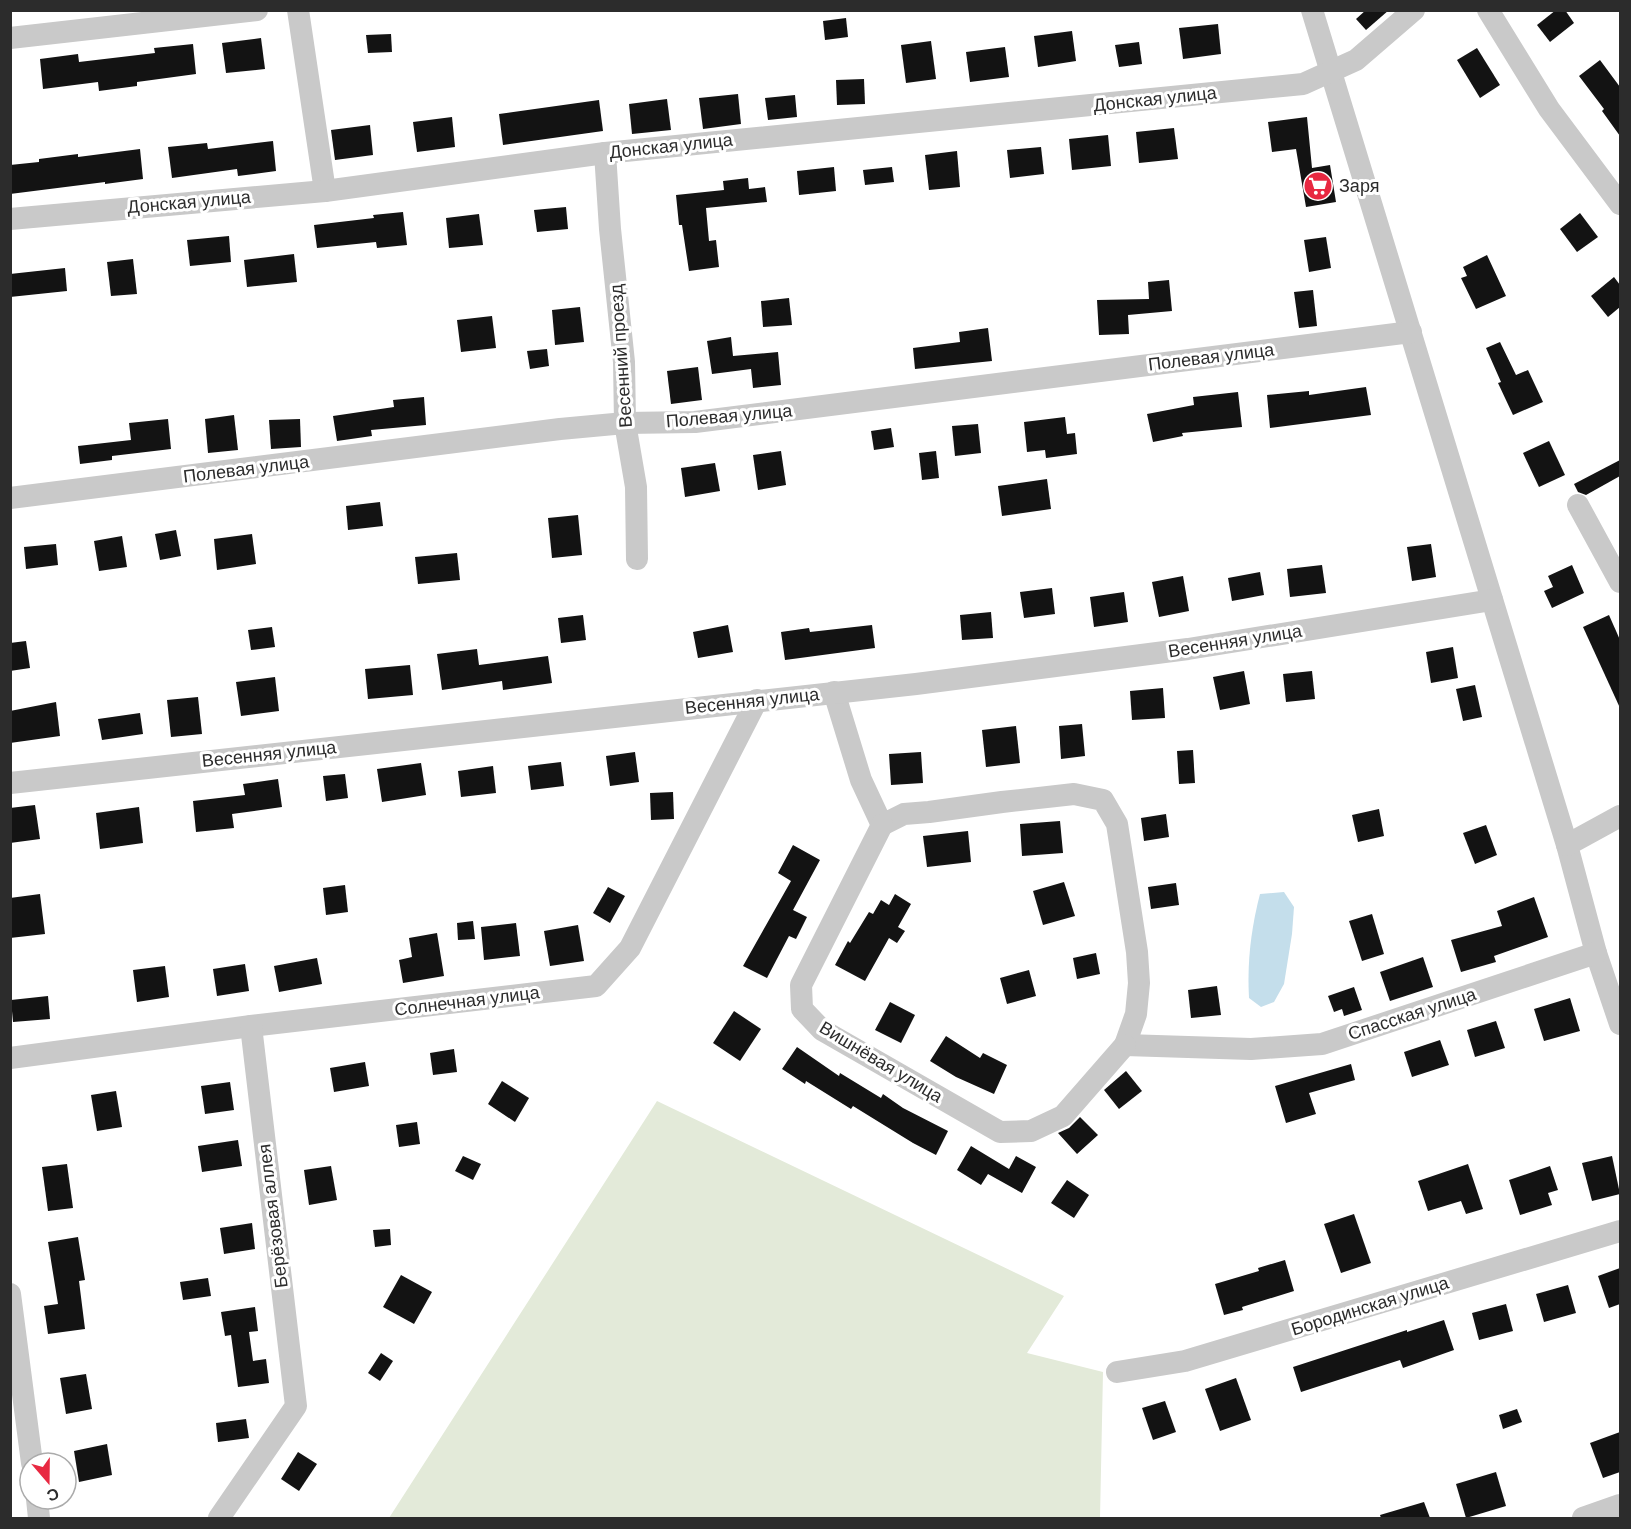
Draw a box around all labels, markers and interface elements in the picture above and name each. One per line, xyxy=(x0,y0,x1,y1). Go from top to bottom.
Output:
street label: Донская улица xyxy=(1092,82,1219,115)
street label: Донская улица xyxy=(608,129,735,162)
supermarket icon: Заря xyxy=(1302,170,1334,202)
place label: Заря xyxy=(1339,176,1379,196)
street label: Донская улица xyxy=(126,187,253,217)
street label: Весенний проезд xyxy=(606,283,636,428)
street label: Полевая улица xyxy=(1147,339,1276,375)
street label: Полевая улица xyxy=(665,400,794,431)
street label: Полевая улица xyxy=(182,451,311,487)
street label: Весенняя улица xyxy=(1167,620,1304,661)
street label: Весенняя улица xyxy=(684,684,821,718)
street label: Весенняя улица xyxy=(201,737,338,771)
street label: Солнечная улица xyxy=(393,982,542,1020)
street label: Спасская улица xyxy=(1346,984,1479,1044)
street label: Вишнёвая улица xyxy=(816,1017,947,1107)
street label: Берёзовая аллея xyxy=(254,1143,292,1289)
street label: Бородинская улица xyxy=(1289,1272,1452,1339)
north arrow xyxy=(18,1451,78,1511)
text: С xyxy=(44,1485,61,1505)

